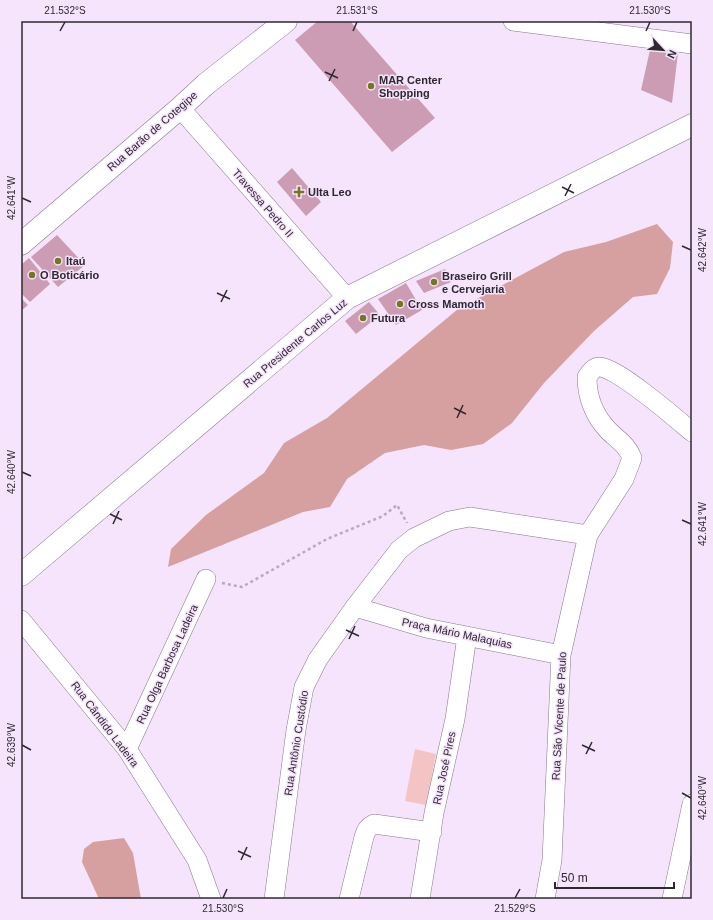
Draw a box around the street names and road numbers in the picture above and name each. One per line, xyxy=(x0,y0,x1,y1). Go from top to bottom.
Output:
street label: Rua Barão de Cotegipe xyxy=(105,89,199,173)
street label: Travessa Pedro II xyxy=(230,166,296,240)
street label: Rua Presidente Carlos Luz xyxy=(241,296,349,390)
street label: Rua Olga Barbosa Ladeira xyxy=(134,602,200,726)
street label: Praça Mário Malaquias xyxy=(401,615,514,651)
street label: Rua São Vicente de Paulo xyxy=(550,651,568,781)
street label: Rua Cândido Ladeira xyxy=(69,679,142,770)
street label: Rua Antônio Custódio xyxy=(282,690,310,796)
street label: Rua José Pires xyxy=(430,730,458,806)

